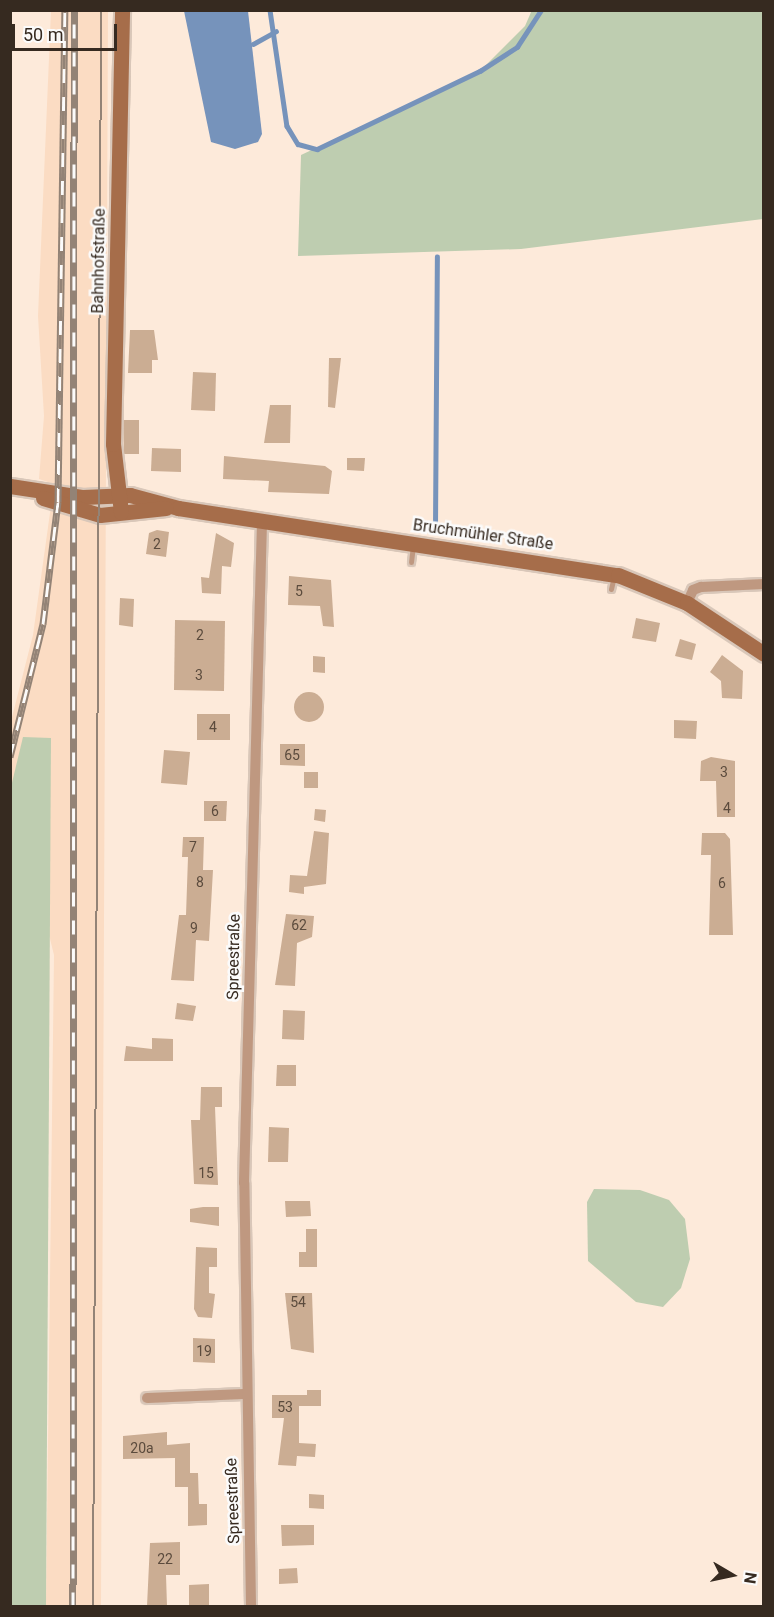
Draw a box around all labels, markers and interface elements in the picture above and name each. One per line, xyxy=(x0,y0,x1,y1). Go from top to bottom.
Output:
scale bar xyxy=(15,12,120,50)
text: 50 m xyxy=(23,24,63,45)
street label: Bahnhofstraße xyxy=(88,208,110,314)
street label: Bruchmühler Straße xyxy=(412,516,554,554)
house number: 2 xyxy=(153,536,161,552)
house number: 5 xyxy=(295,583,303,599)
house number: 2 xyxy=(196,627,204,643)
house number: 3 xyxy=(195,667,203,683)
house number: 4 xyxy=(209,719,217,735)
house number: 65 xyxy=(284,747,300,763)
house number: 3 xyxy=(720,764,728,780)
house number: 4 xyxy=(723,800,731,816)
house number: 6 xyxy=(211,803,219,819)
house number: 7 xyxy=(189,839,197,855)
house number: 8 xyxy=(196,874,204,890)
house number: 6 xyxy=(718,875,726,891)
street label: Spreestraße xyxy=(224,914,244,1000)
house number: 62 xyxy=(291,917,307,933)
house number: 9 xyxy=(190,920,198,936)
house number: 15 xyxy=(198,1165,214,1181)
house number: 54 xyxy=(290,1294,306,1310)
house number: 19 xyxy=(196,1343,212,1359)
house number: 53 xyxy=(277,1399,293,1415)
house number: 20a xyxy=(130,1440,154,1456)
street label: Spreestraße xyxy=(222,1458,244,1544)
north arrow xyxy=(702,1545,762,1605)
house number: 22 xyxy=(157,1551,173,1567)
text: N xyxy=(740,1571,761,1585)

